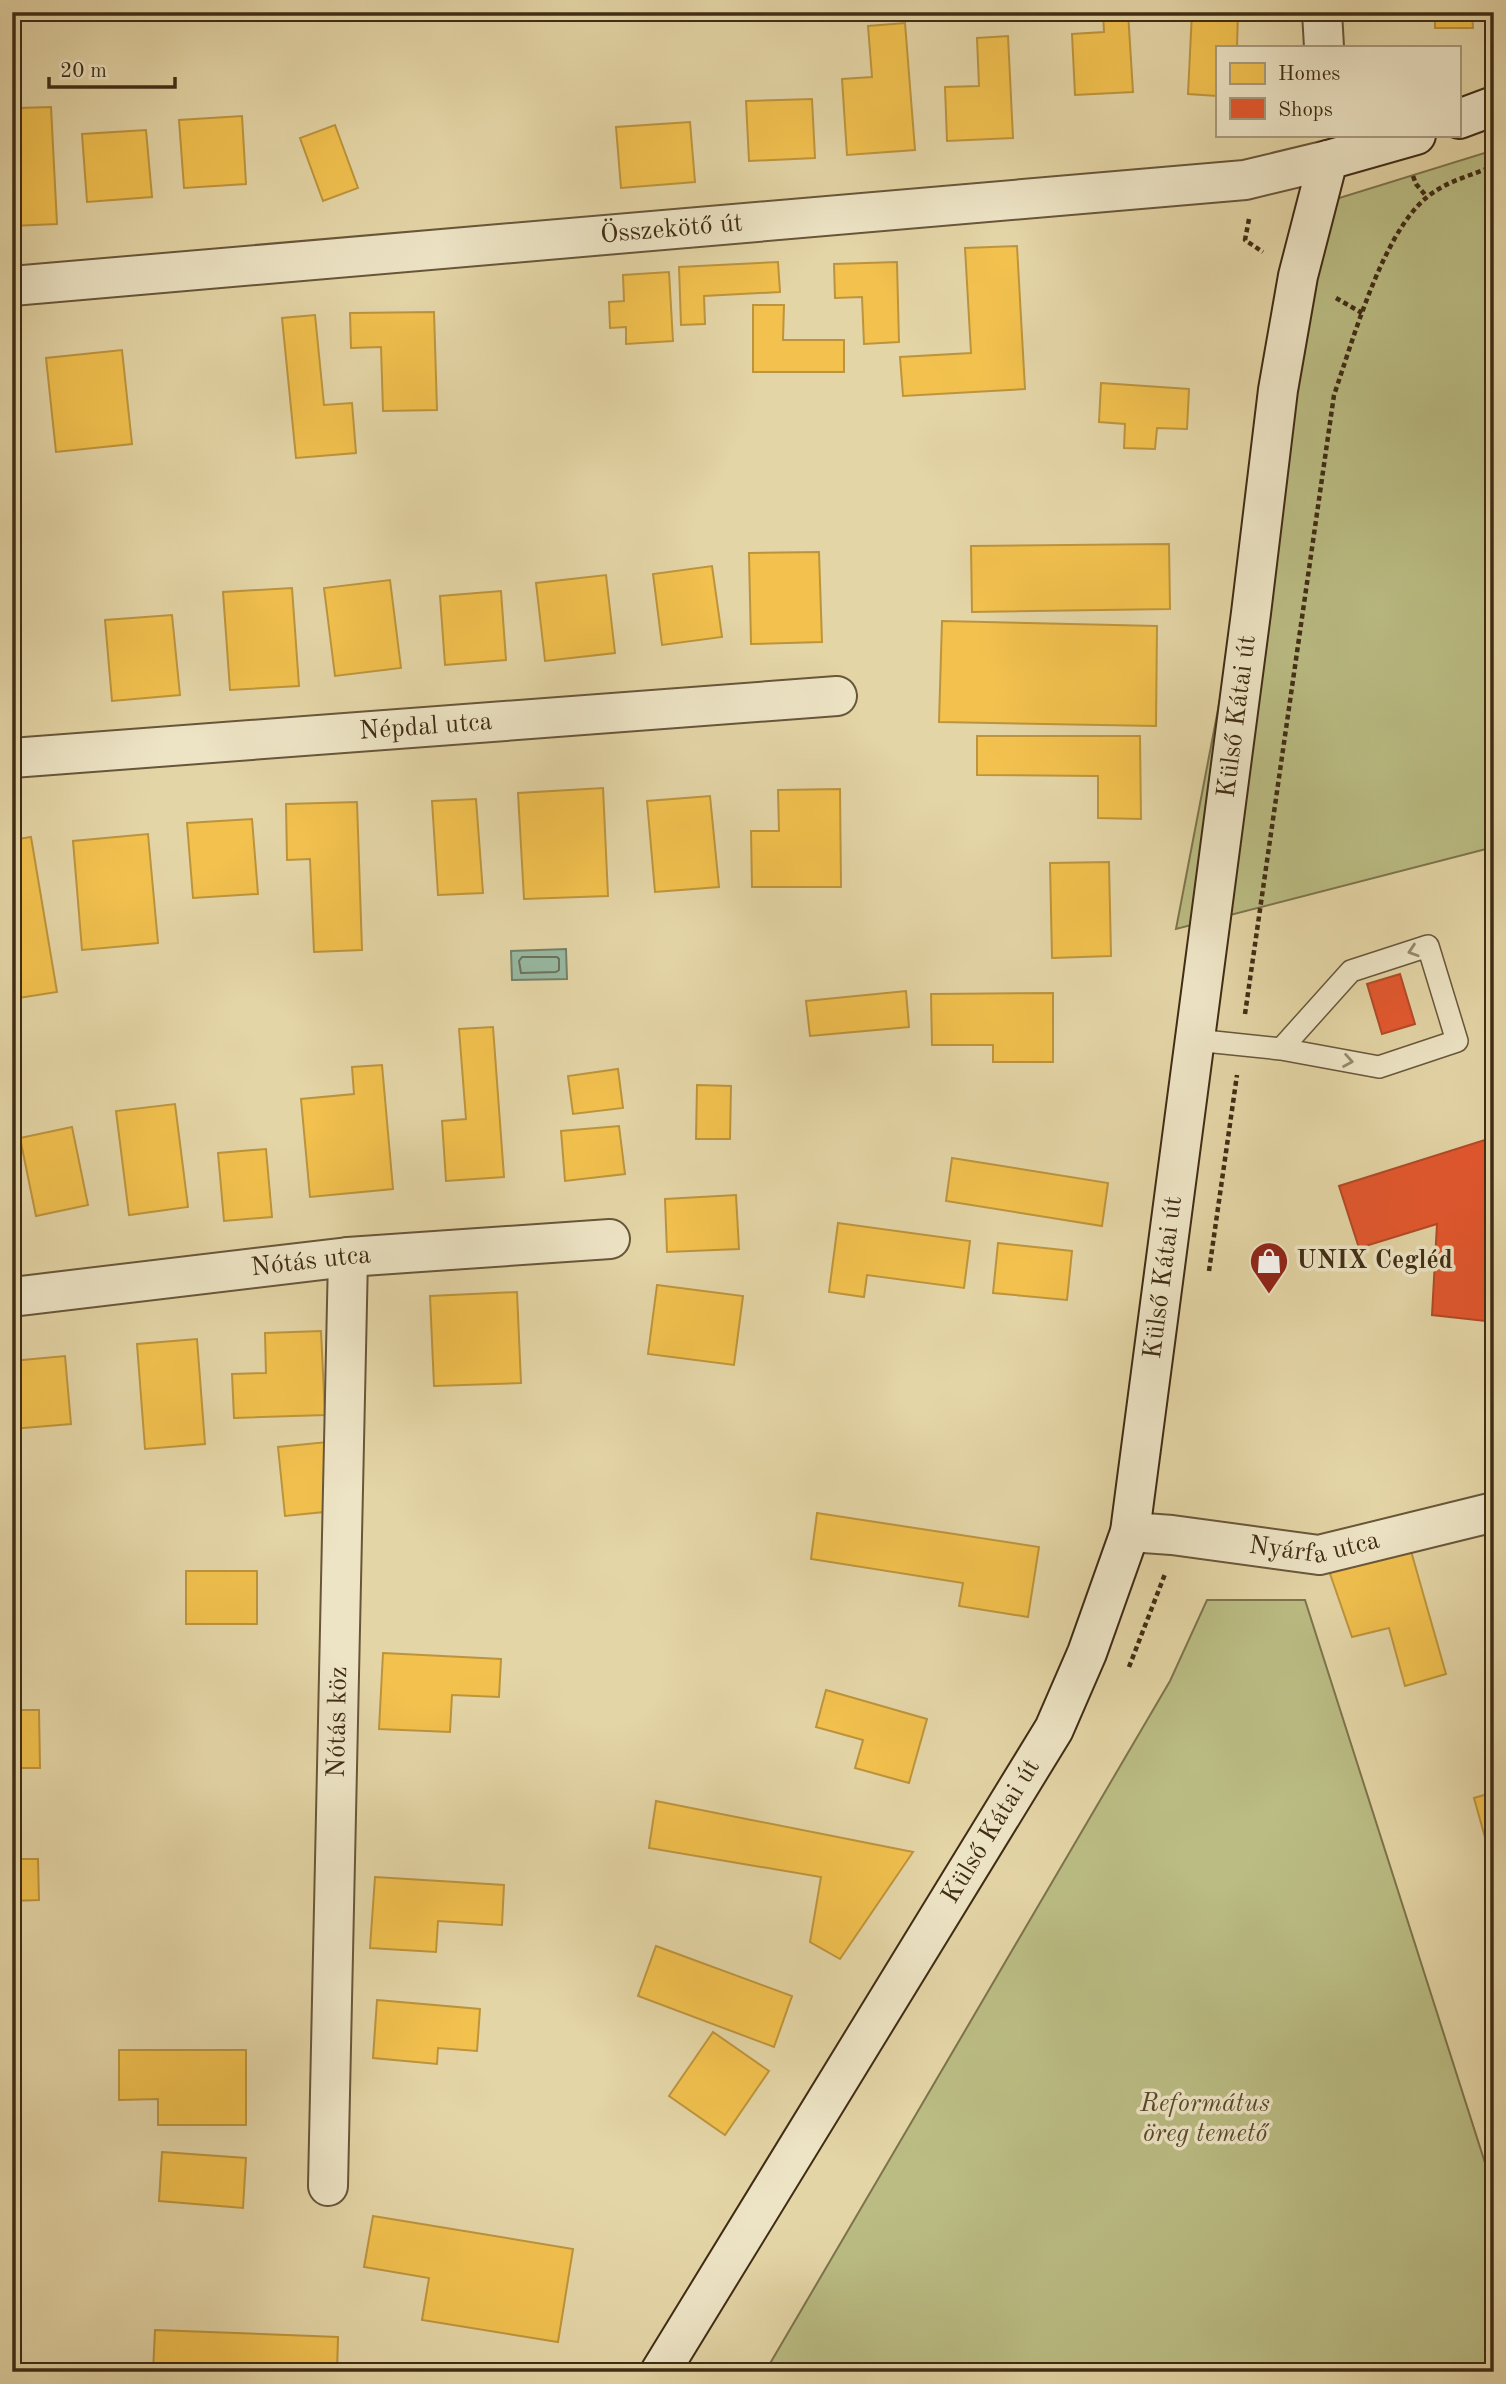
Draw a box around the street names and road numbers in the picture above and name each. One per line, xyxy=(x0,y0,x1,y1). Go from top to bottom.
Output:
street label: Összekötő út xyxy=(599,210,744,248)
street label: Külső Kátai út xyxy=(1214,633,1261,799)
street label: Népdal utca xyxy=(358,709,493,745)
street label: Külső Kátai út xyxy=(1140,1195,1187,1361)
street label: Nótás utca xyxy=(249,1242,372,1281)
street label: Nyárfa utca xyxy=(1247,1528,1382,1569)
street label: Nótás köz xyxy=(324,1666,352,1778)
street label: Külső Kátai út xyxy=(937,1755,1045,1908)

